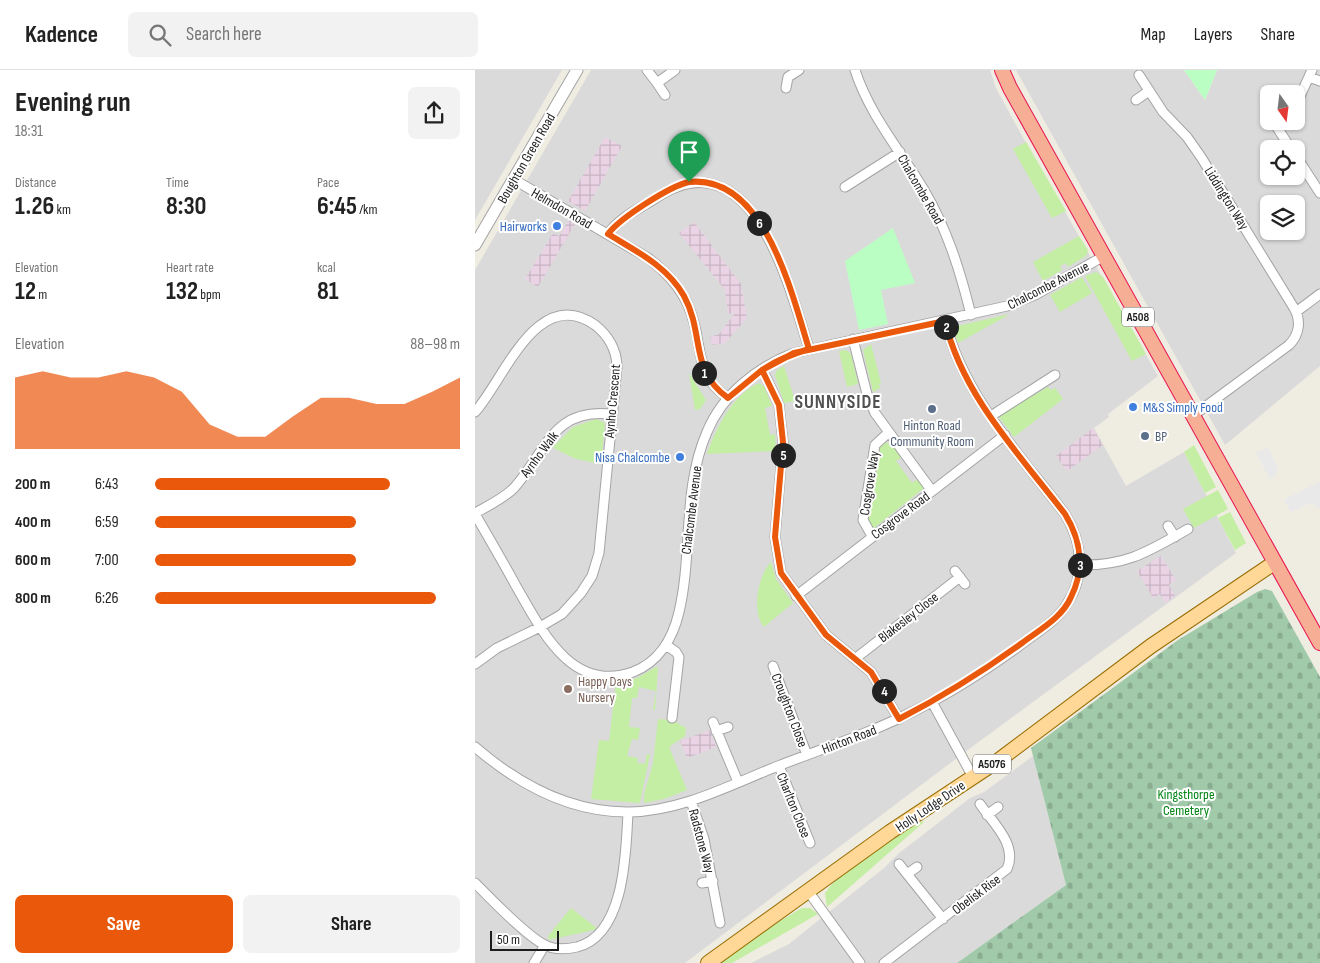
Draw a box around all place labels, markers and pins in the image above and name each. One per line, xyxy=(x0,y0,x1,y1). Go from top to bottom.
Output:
pin xyxy=(668,131,710,182)
pin: 6 xyxy=(747,210,771,236)
place label: Hairworks xyxy=(500,218,547,235)
marker: Hairworks xyxy=(551,220,563,232)
pin: 2 xyxy=(933,314,959,340)
pin: 1 xyxy=(691,360,717,386)
place label: M&S Simply Food xyxy=(1143,399,1223,416)
marker: M&S Simply Food xyxy=(1127,401,1139,413)
marker: Hinton Road Community Room xyxy=(926,403,938,415)
place label: Hinton Road Community Room xyxy=(890,417,974,450)
place label: BP xyxy=(1155,428,1167,445)
marker: BP xyxy=(1139,430,1151,442)
pin: 5 xyxy=(771,442,795,468)
place label: Nisa Chalcombe xyxy=(595,449,670,466)
marker: Nisa Chalcombe xyxy=(674,451,686,463)
pin: 3 xyxy=(1067,552,1093,578)
place label: Happy Days Nursery xyxy=(578,673,632,706)
pin: 4 xyxy=(871,678,897,704)
marker: Happy Days Nursery xyxy=(562,683,574,695)

